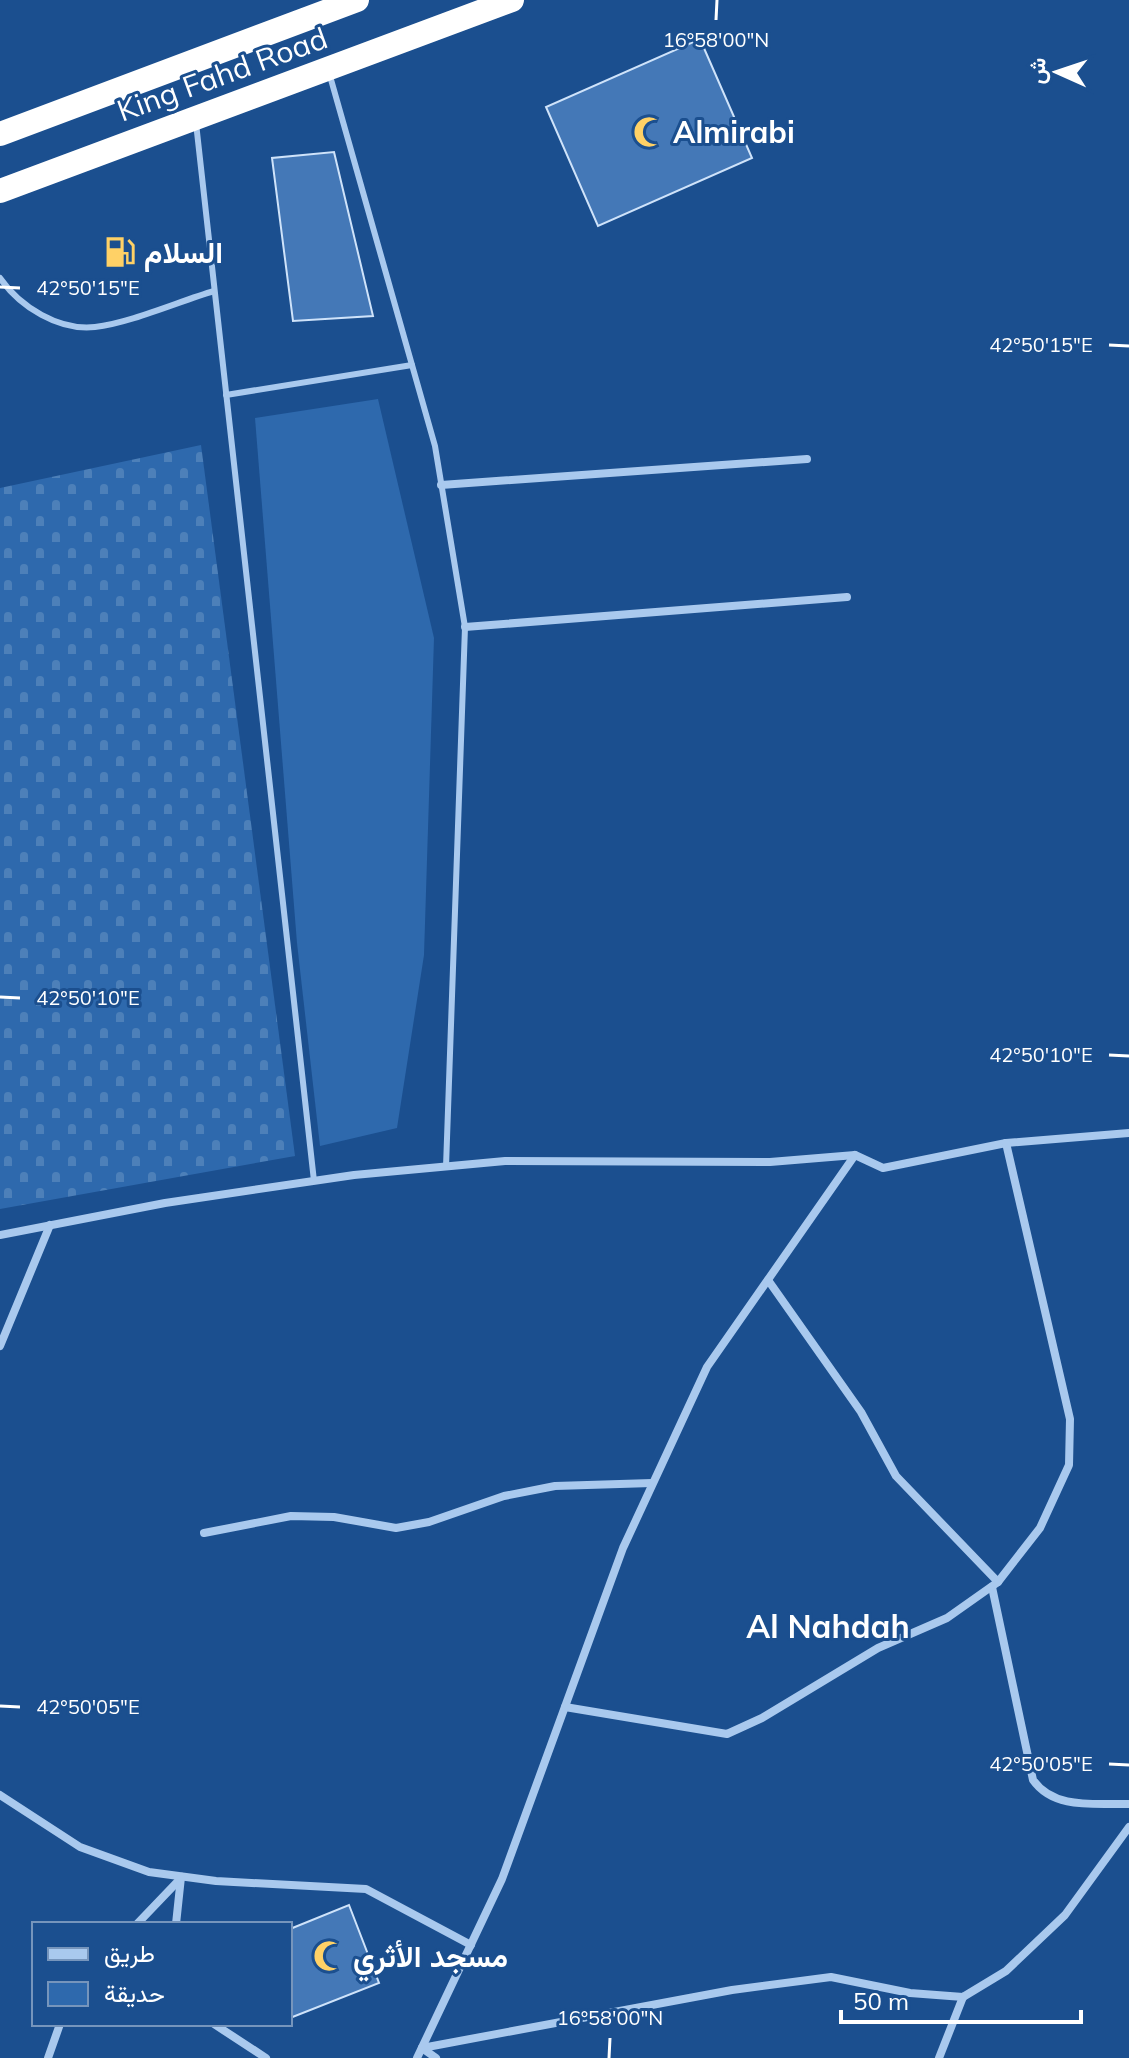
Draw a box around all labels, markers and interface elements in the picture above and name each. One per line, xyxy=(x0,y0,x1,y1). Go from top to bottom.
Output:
street label: King Fahd Road xyxy=(112,18,332,130)
text: 16°58'00"N xyxy=(663,27,769,52)
north arrow xyxy=(1017,32,1097,112)
text: ش xyxy=(1022,57,1052,85)
place label: Almirabi xyxy=(673,113,795,151)
mosque icon: Almirabi xyxy=(632,115,666,149)
place label: السلام xyxy=(144,233,223,272)
fuel station icon: السلام xyxy=(103,235,137,269)
text: 42°50'15"E xyxy=(36,275,140,300)
text: 42°50'15"E xyxy=(989,332,1093,357)
text: 42°50'10"E xyxy=(36,985,140,1010)
text: 42°50'10"E xyxy=(989,1042,1093,1067)
district label: Al Nahdah xyxy=(746,1606,910,1646)
text: 42°50'05"E xyxy=(36,1694,140,1719)
text: 42°50'05"E xyxy=(989,1751,1093,1776)
legend xyxy=(32,1922,292,2026)
place label: مسجد الأثري xyxy=(353,1937,508,1982)
text: طريق xyxy=(104,1938,155,1969)
mosque icon: مسجد الأثري xyxy=(312,1939,346,1973)
scale bar xyxy=(841,1974,1081,2024)
text: حديقة xyxy=(104,1978,165,2008)
text: 50 m xyxy=(853,1986,909,2016)
text: 16°58'00"N xyxy=(557,2005,663,2030)

